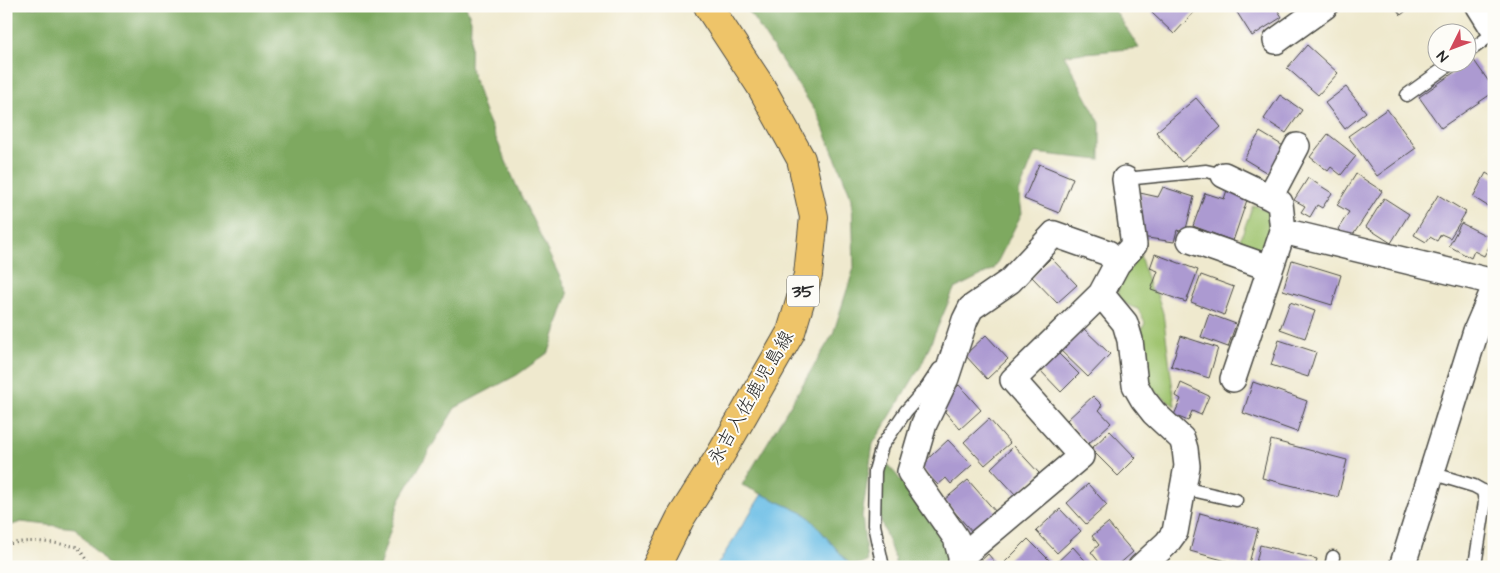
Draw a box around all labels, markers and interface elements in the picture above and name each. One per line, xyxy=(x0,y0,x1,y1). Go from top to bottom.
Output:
north arrow xyxy=(1428,22,1478,72)
text: N xyxy=(1433,46,1453,66)
road number: 35 xyxy=(787,276,819,306)
street label: 永吉入佐鹿児島線 xyxy=(701,325,801,471)

